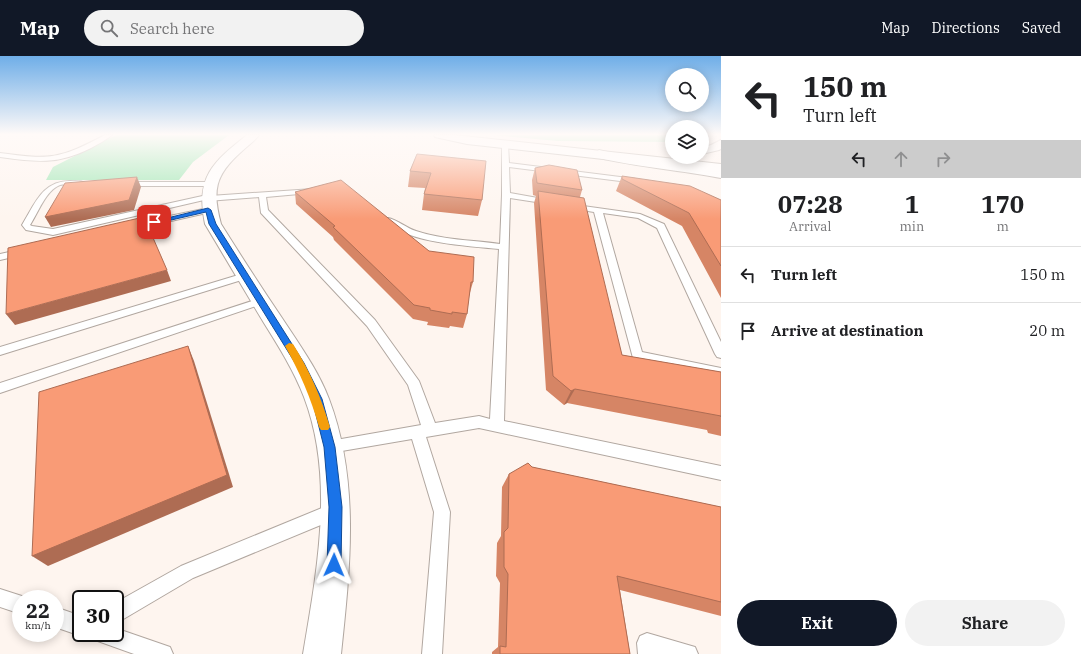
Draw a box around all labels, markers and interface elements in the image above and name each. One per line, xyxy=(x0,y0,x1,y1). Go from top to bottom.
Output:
search box xyxy=(84,10,364,46)
text: Map xyxy=(20,16,60,40)
icon: search xyxy=(98,17,120,39)
text: Search here xyxy=(130,19,214,38)
text: Map xyxy=(881,19,910,37)
text: Directions xyxy=(932,19,1000,37)
text: Saved xyxy=(1022,19,1061,37)
map controls xyxy=(665,68,709,164)
button: search xyxy=(665,68,709,112)
text: 150 m xyxy=(803,68,887,105)
icon: left xyxy=(737,72,789,124)
text: Turn left xyxy=(803,104,877,127)
button: layers xyxy=(665,120,709,164)
icon: left xyxy=(848,148,870,170)
icon: ahead xyxy=(890,148,912,170)
icon: right xyxy=(932,148,954,170)
text: 07:28 xyxy=(778,188,843,220)
text: 1 xyxy=(905,188,919,220)
text: 170 xyxy=(981,188,1024,220)
pin xyxy=(137,205,171,239)
icon: arrive xyxy=(143,211,165,233)
text: Arrival xyxy=(789,218,831,235)
text: min xyxy=(899,218,924,235)
text: m xyxy=(996,218,1009,235)
icon: left xyxy=(737,264,759,286)
text: Turn left xyxy=(771,265,837,284)
text: 150 m xyxy=(1020,265,1065,284)
icon: arrive xyxy=(737,320,759,342)
text: Arrive at destination xyxy=(771,321,923,340)
text: 20 m xyxy=(1029,321,1065,340)
position arrow xyxy=(313,544,355,586)
speed limit sign: 30 xyxy=(72,590,124,642)
text: 22 xyxy=(26,597,50,624)
button: Exit xyxy=(737,600,897,646)
button: Share xyxy=(905,600,1065,646)
text: km/h xyxy=(25,619,51,632)

